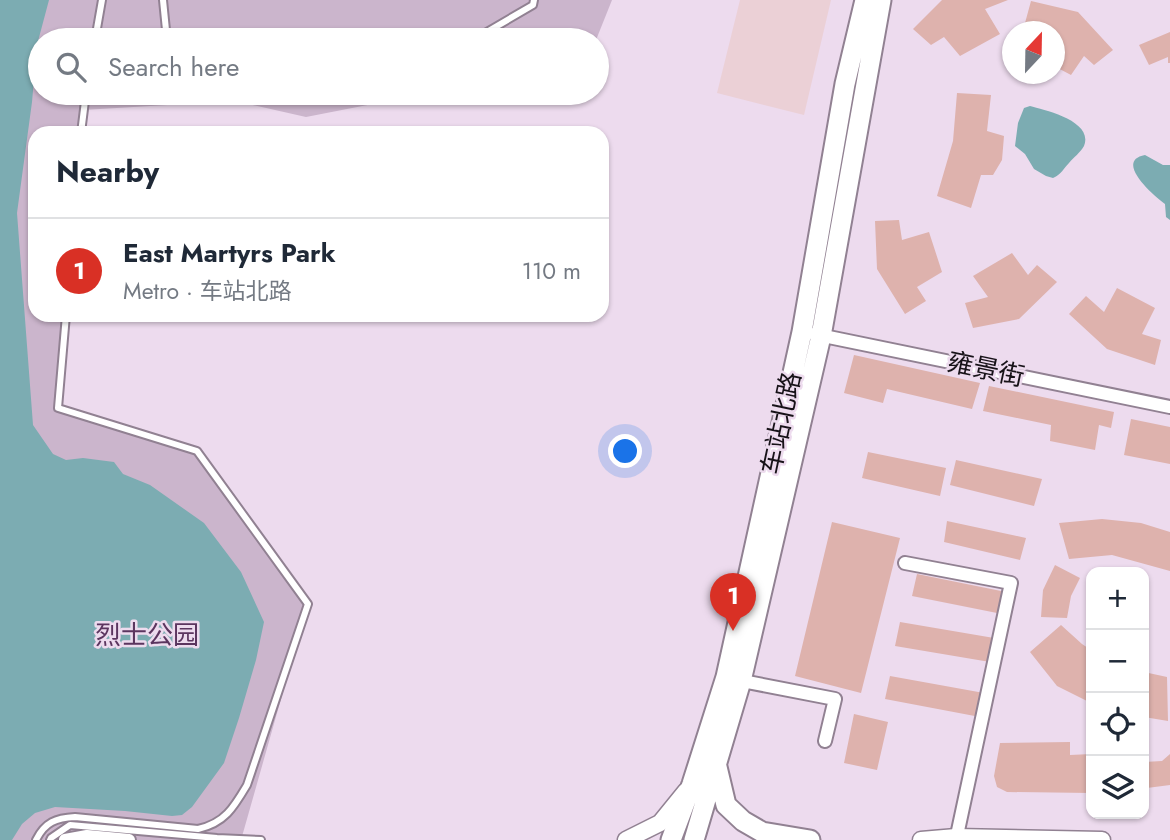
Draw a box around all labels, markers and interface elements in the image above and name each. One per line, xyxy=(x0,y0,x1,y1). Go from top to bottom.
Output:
north arrow xyxy=(1002,21,1065,84)
search box xyxy=(28,28,609,105)
icon: search xyxy=(52,48,90,86)
text: Search here xyxy=(108,48,240,86)
text: Nearby xyxy=(56,150,159,193)
text: East Martyrs Park xyxy=(123,234,336,272)
text: 1 xyxy=(73,254,85,288)
text: 110 m xyxy=(522,254,581,288)
text: Metro · 车站北路 xyxy=(123,274,292,308)
street label: 雍景街 xyxy=(944,342,1028,396)
street label: 车站北路 xyxy=(752,368,810,478)
your location xyxy=(608,434,642,468)
map controls xyxy=(1086,567,1149,819)
button: + xyxy=(1086,567,1149,630)
pin: 1 xyxy=(710,573,756,631)
park label: 烈士公园 xyxy=(95,616,199,654)
button: − xyxy=(1086,630,1149,693)
button: locate xyxy=(1086,693,1149,756)
button: layers xyxy=(1086,756,1149,819)

